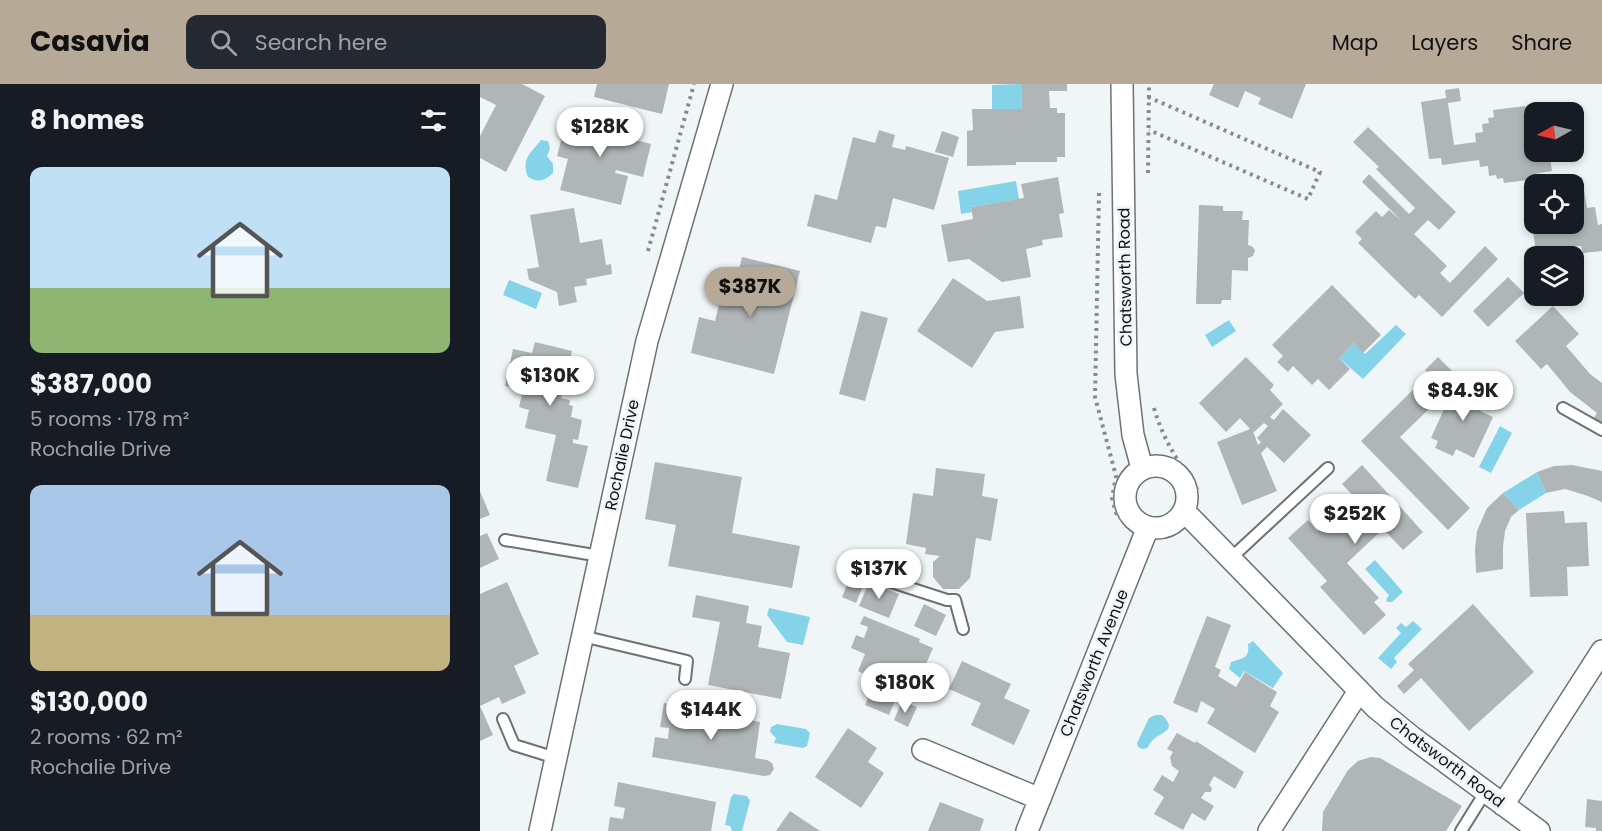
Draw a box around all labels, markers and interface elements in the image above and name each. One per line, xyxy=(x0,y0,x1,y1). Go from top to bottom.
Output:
search box xyxy=(186,15,606,69)
text: Casavia xyxy=(30,22,150,61)
icon: search xyxy=(207,26,240,59)
text: Search here xyxy=(255,27,387,58)
text: Map xyxy=(1332,28,1378,57)
text: Layers xyxy=(1411,28,1478,57)
text: Share xyxy=(1511,28,1572,57)
text: 8 homes xyxy=(30,102,145,138)
north arrow xyxy=(1524,102,1584,162)
map controls xyxy=(1524,102,1584,306)
icon: filters xyxy=(417,104,450,137)
pin: $128K xyxy=(558,107,642,158)
text: $128K xyxy=(571,112,630,140)
button: locate xyxy=(1524,174,1584,234)
icon: home xyxy=(186,206,294,314)
street label: Chatsworth Road xyxy=(1112,207,1138,347)
button: layers xyxy=(1524,246,1584,306)
pin: $387K xyxy=(708,267,792,318)
text: $387K xyxy=(719,272,781,300)
pin: $130K xyxy=(508,356,592,407)
text: $130K xyxy=(520,361,580,389)
text: $387,000 xyxy=(30,366,152,402)
pin: $84.9K xyxy=(1414,371,1512,422)
text: $84.9K xyxy=(1427,376,1499,404)
street label: Rochalie Drive xyxy=(599,397,645,513)
text: 5 rooms · 178 m² xyxy=(30,405,189,433)
text: Rochalie Drive xyxy=(30,435,171,463)
pin: $252K xyxy=(1313,494,1397,545)
text: $252K xyxy=(1324,499,1386,527)
icon: home xyxy=(186,524,294,632)
pin: $137K xyxy=(837,549,921,600)
text: $137K xyxy=(850,554,908,582)
street label: Chatsworth Avenue xyxy=(1054,586,1134,740)
pin: $180K xyxy=(863,663,947,714)
text: $180K xyxy=(875,668,935,696)
text: $130,000 xyxy=(30,684,148,720)
pin: $144K xyxy=(669,690,753,741)
text: $144K xyxy=(680,695,742,723)
street label: Chatsworth Road xyxy=(1385,711,1509,813)
text: 2 rooms · 62 m² xyxy=(30,723,183,751)
text: Rochalie Drive xyxy=(30,753,171,781)

